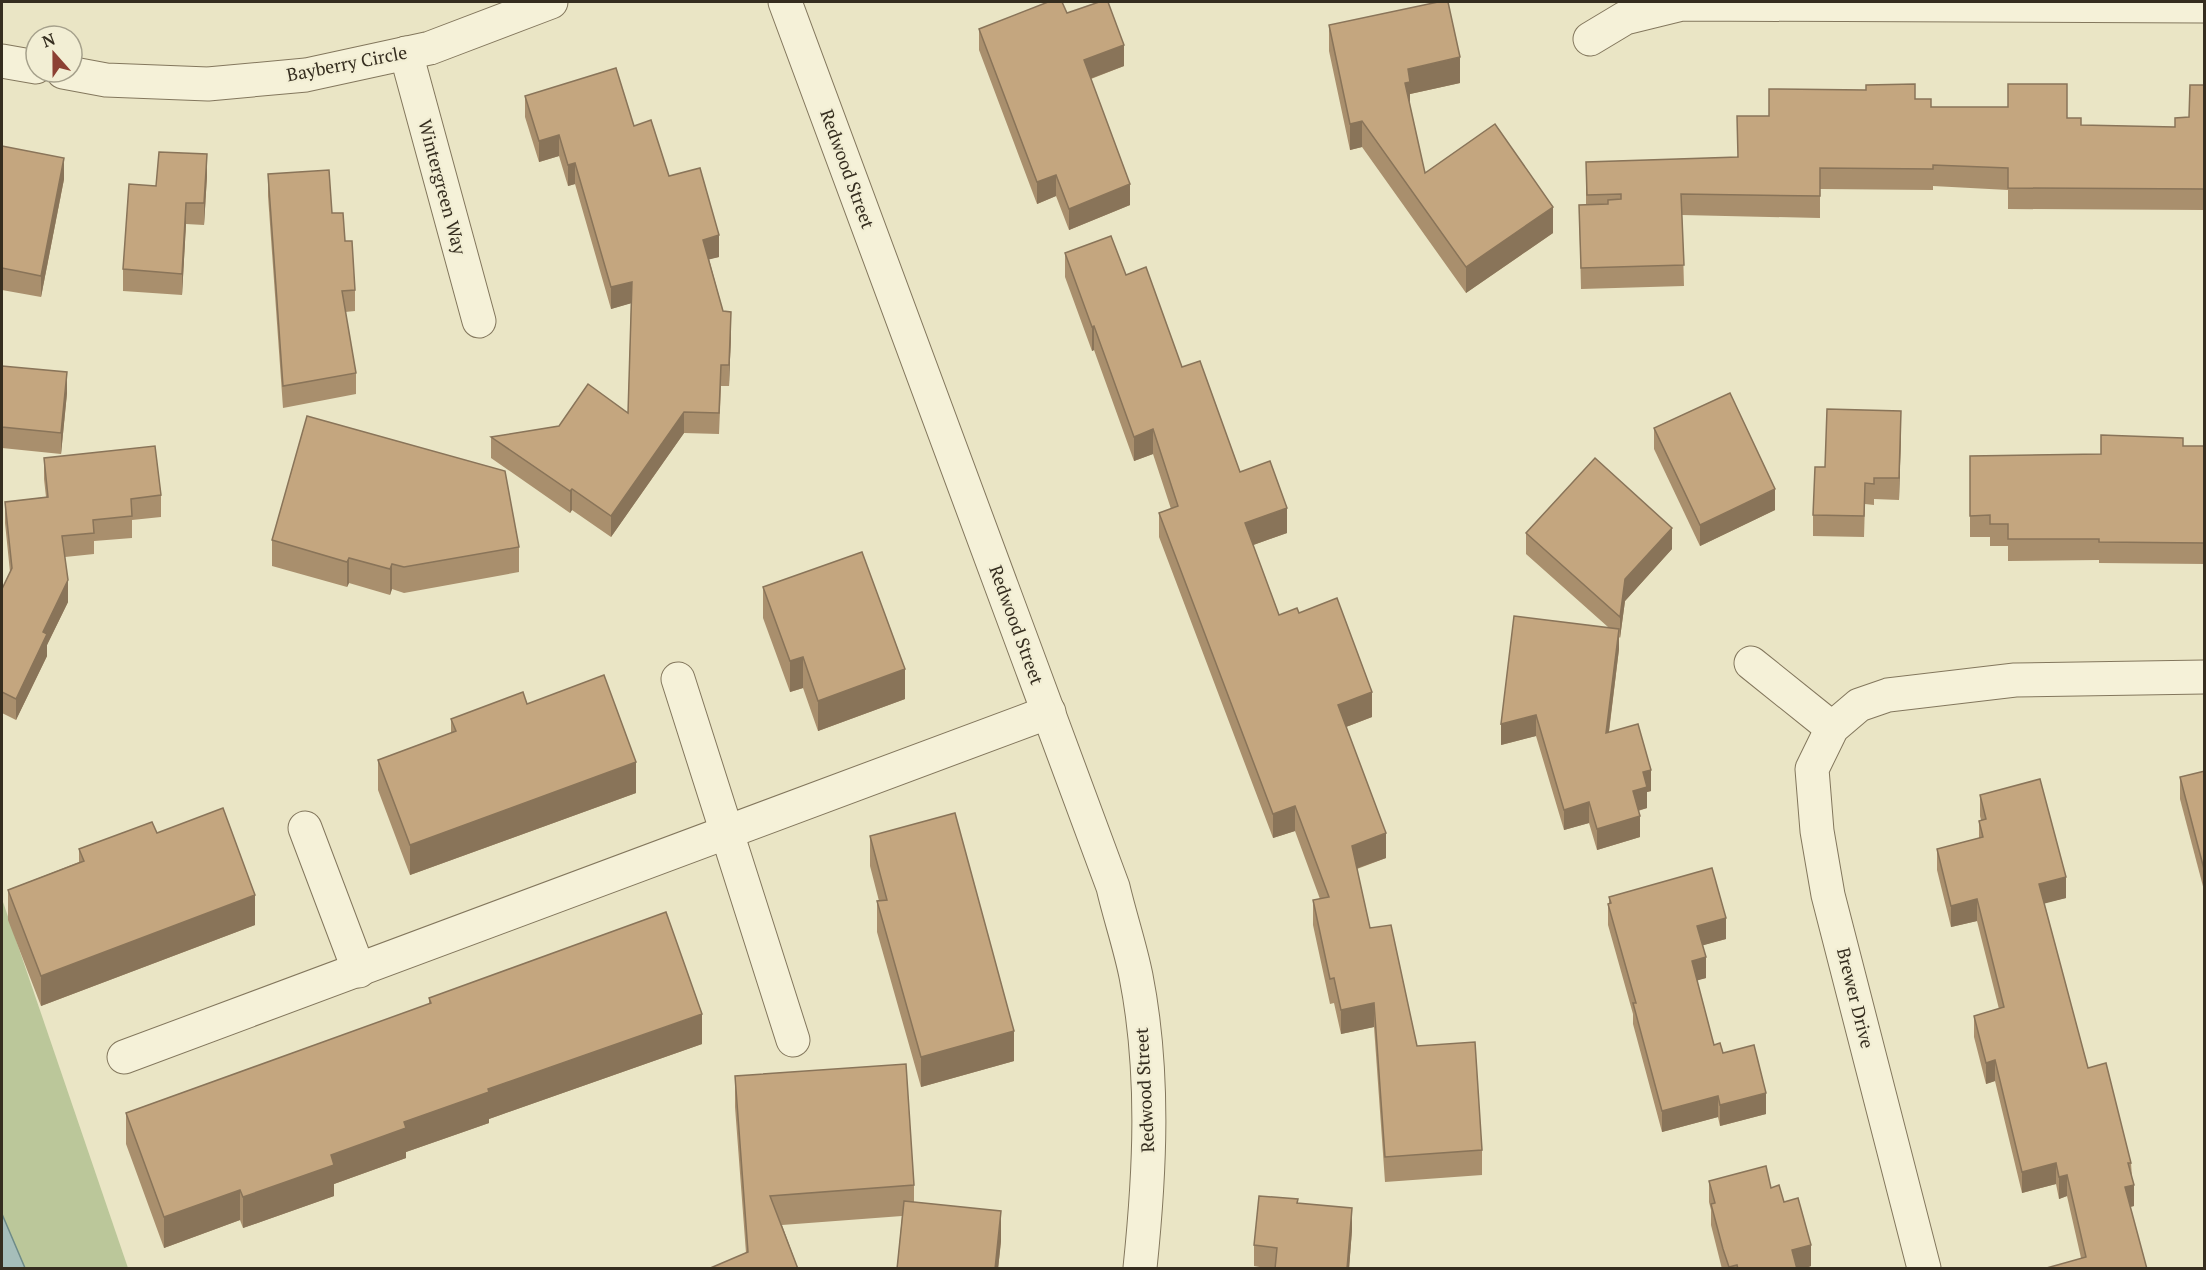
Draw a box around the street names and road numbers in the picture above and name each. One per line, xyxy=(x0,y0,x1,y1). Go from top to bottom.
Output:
street label: Bayberry Circle xyxy=(284,40,409,86)
street label: Redwood Street xyxy=(815,106,881,232)
street label: Wintergreen Way xyxy=(413,117,473,258)
street label: Redwood Street xyxy=(984,562,1050,688)
street label: Brewer Drive xyxy=(1832,945,1880,1051)
street label: Redwood Street xyxy=(1129,1027,1159,1153)

